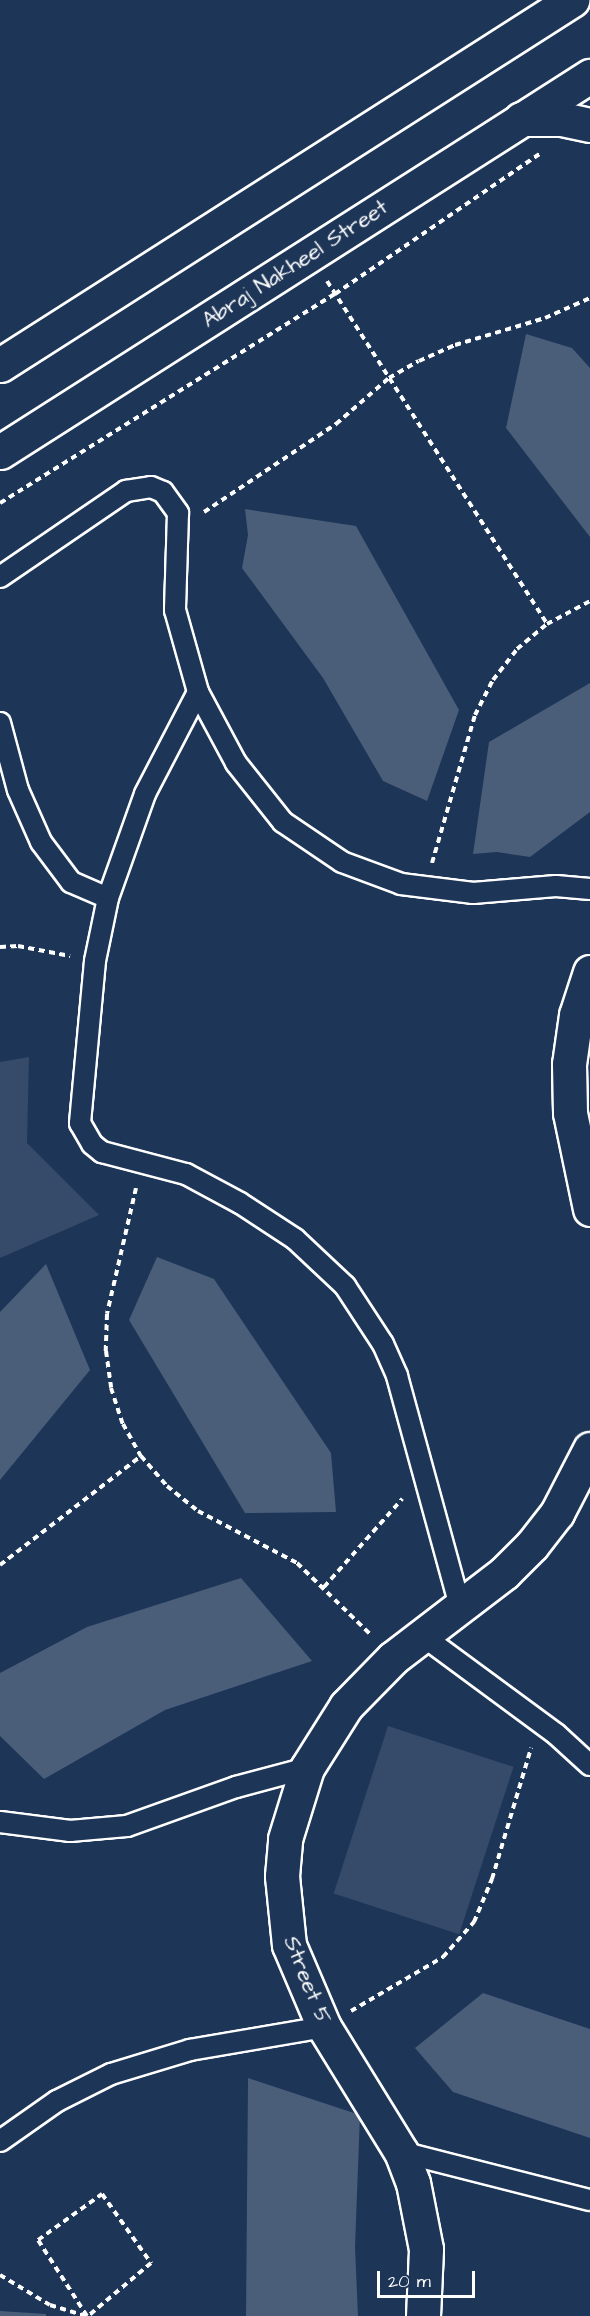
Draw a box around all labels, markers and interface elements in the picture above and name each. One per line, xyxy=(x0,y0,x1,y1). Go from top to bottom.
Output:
street label: Abraj Nakheel Street xyxy=(197,194,393,334)
street label: Street 5 xyxy=(277,1932,337,2028)
scale bar xyxy=(380,2259,478,2297)
text: 20 m xyxy=(388,2269,431,2294)

